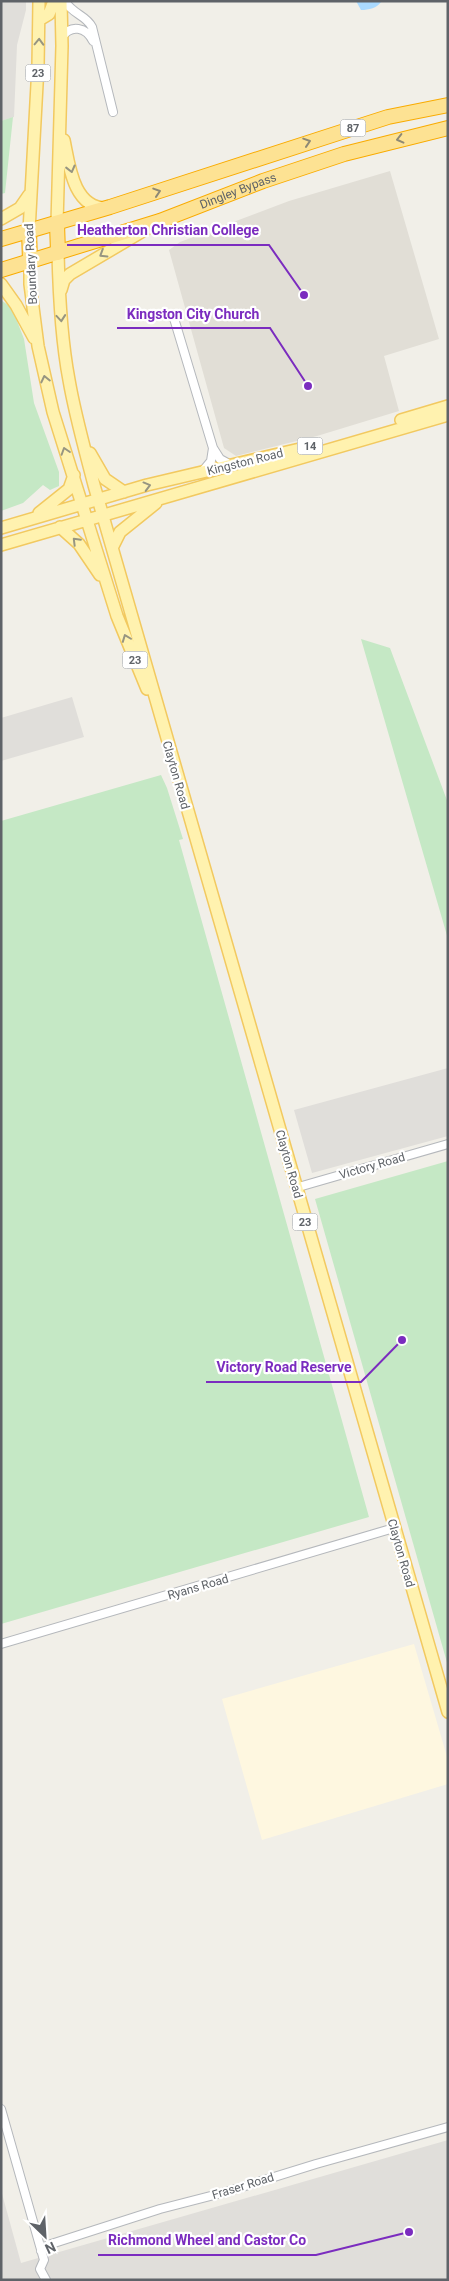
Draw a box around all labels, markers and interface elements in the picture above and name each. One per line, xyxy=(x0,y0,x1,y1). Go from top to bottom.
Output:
one-way arrow xyxy=(34,38,44,46)
road number: 23 xyxy=(26,64,50,82)
road number: 87 xyxy=(340,120,366,136)
one-way arrow xyxy=(396,133,405,144)
one-way arrow xyxy=(302,138,311,148)
one-way arrow xyxy=(65,165,76,174)
street label: Dingley Bypass xyxy=(198,170,278,212)
one-way arrow xyxy=(152,188,160,198)
callout: Heatherton Christian College xyxy=(67,216,269,245)
text: Heatherton Christian College xyxy=(77,222,260,238)
street label: Boundary Road xyxy=(22,223,40,305)
one-way arrow xyxy=(99,248,108,257)
callout: Kingston City Church xyxy=(117,299,270,328)
text: Kingston City Church xyxy=(127,306,259,322)
one-way arrow xyxy=(55,315,66,323)
one-way arrow xyxy=(40,375,51,384)
road number: 14 xyxy=(298,438,322,454)
street label: Kingston Road xyxy=(206,446,284,478)
one-way arrow xyxy=(61,447,71,456)
one-way arrow xyxy=(142,481,151,491)
one-way arrow xyxy=(73,538,82,547)
one-way arrow xyxy=(122,634,132,643)
road number: 23 xyxy=(122,652,148,668)
street label: Clayton Road xyxy=(160,739,192,811)
street label: Clayton Road xyxy=(273,1128,305,1200)
street label: Victory Road xyxy=(337,1150,407,1182)
road number: 23 xyxy=(292,1214,318,1230)
callout: Victory Road Reserve xyxy=(206,1353,361,1382)
text: Victory Road Reserve xyxy=(216,1359,352,1375)
street label: Clayton Road xyxy=(385,1517,417,1589)
street label: Ryans Road xyxy=(166,1572,230,1602)
street label: Fraser Road xyxy=(210,2170,276,2202)
north arrow xyxy=(20,2211,70,2261)
callout: Richmond Wheel and Castor Co xyxy=(98,2226,316,2255)
text: Richmond Wheel and Castor Co xyxy=(108,2232,306,2248)
text: N xyxy=(43,2238,58,2257)

